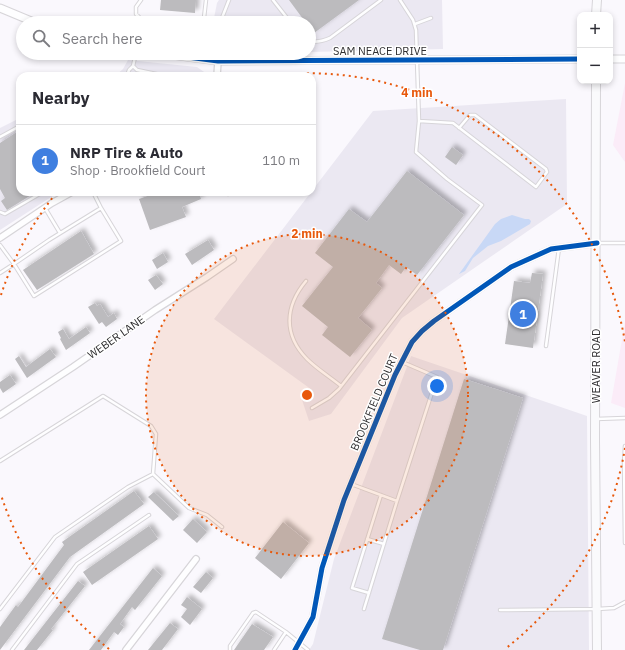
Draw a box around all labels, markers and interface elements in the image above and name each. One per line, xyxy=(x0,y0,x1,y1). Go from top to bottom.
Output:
map controls xyxy=(577,12,613,84)
button: + xyxy=(577,12,613,48)
search box xyxy=(16,16,316,60)
icon: search xyxy=(30,27,52,49)
text: Search here xyxy=(62,29,142,48)
street label: SAM NEACE DRIVE xyxy=(333,44,427,58)
button: − xyxy=(577,48,613,84)
text: 4 min xyxy=(401,85,433,100)
text: Nearby xyxy=(32,87,90,109)
text: NRP Tire & Auto xyxy=(70,143,183,162)
text: 1 xyxy=(41,152,49,169)
text: 110 m xyxy=(262,152,300,169)
text: Shop · Brookfield Court xyxy=(70,162,206,179)
text: 2 min xyxy=(291,226,323,241)
pin: 1 xyxy=(510,299,536,329)
street label: WEBER LANE xyxy=(85,312,147,362)
street label: WEAVER ROAD xyxy=(589,329,603,403)
street label: BROOKFIELD COURT xyxy=(347,351,401,453)
your location xyxy=(427,376,447,396)
centre of rings xyxy=(300,388,314,402)

